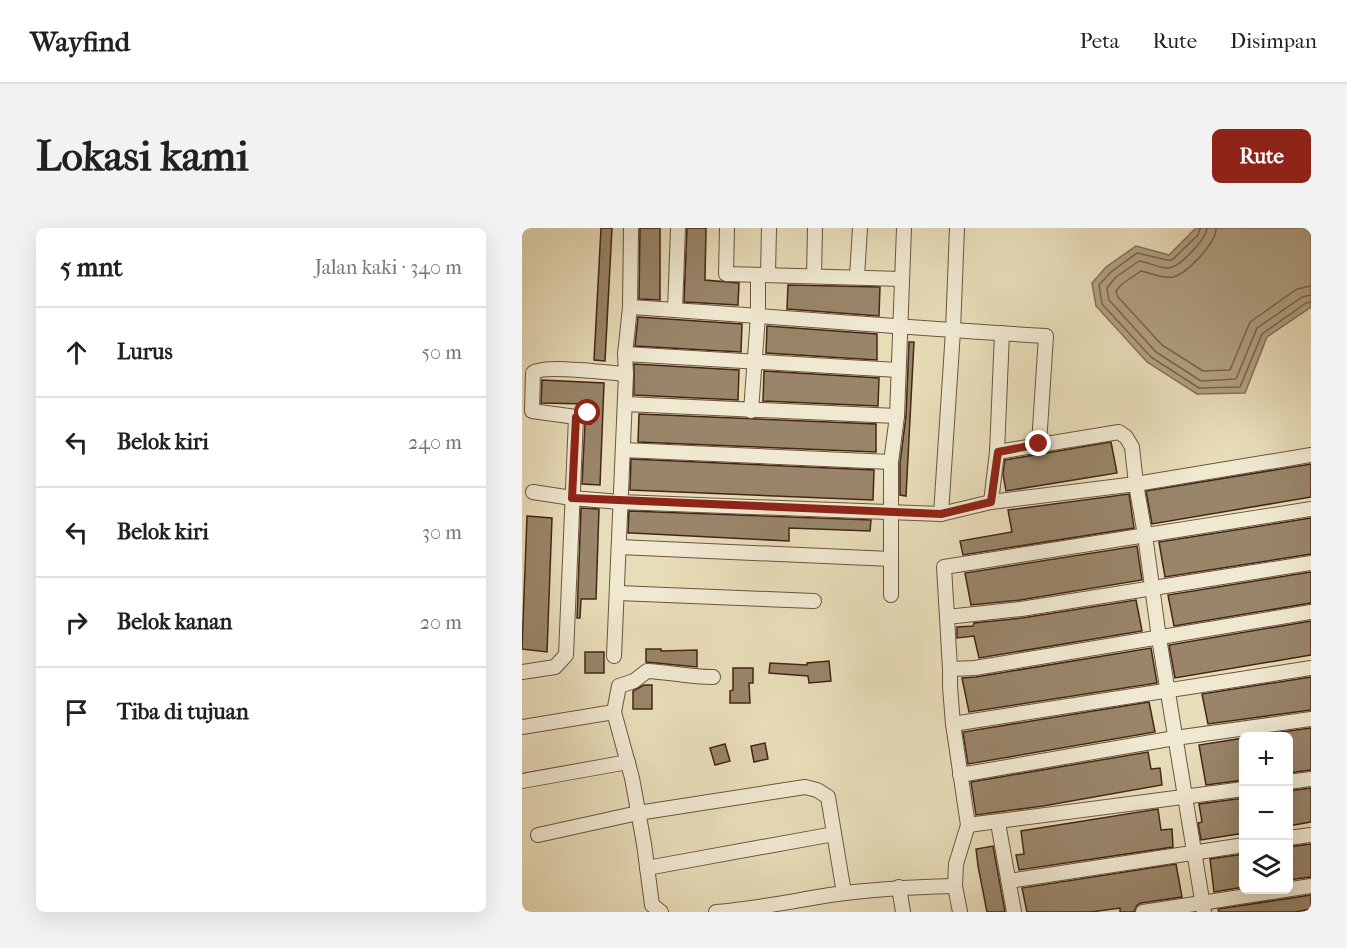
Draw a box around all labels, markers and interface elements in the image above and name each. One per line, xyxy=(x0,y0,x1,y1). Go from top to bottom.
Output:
text: Wayfind xyxy=(30,25,130,58)
text: Peta xyxy=(1080,29,1119,53)
text: Rute xyxy=(1152,29,1197,53)
text: Disimpan xyxy=(1230,29,1317,53)
button: Rute xyxy=(1212,129,1311,183)
text: Lokasi kami xyxy=(36,132,249,181)
text: 5 mnt xyxy=(60,252,123,283)
text: Jalan kaki · 340 m xyxy=(315,256,462,279)
icon: ahead xyxy=(60,336,93,369)
text: Lurus xyxy=(117,339,173,365)
text: 50 m xyxy=(421,341,462,364)
route start xyxy=(574,399,600,425)
icon: left xyxy=(60,426,93,459)
text: Belok kiri xyxy=(117,429,209,455)
route end xyxy=(1025,430,1051,456)
text: 240 m xyxy=(408,431,462,454)
icon: left xyxy=(60,516,93,549)
text: Belok kiri xyxy=(117,519,209,545)
text: 30 m xyxy=(422,521,462,544)
icon: right xyxy=(60,606,93,639)
text: Belok kanan xyxy=(117,609,232,635)
text: 20 m xyxy=(420,611,462,634)
icon: arrive xyxy=(60,696,93,729)
text: Tiba di tujuan xyxy=(117,699,249,725)
map controls xyxy=(1239,732,1293,894)
button: + xyxy=(1239,732,1293,786)
button: − xyxy=(1239,786,1293,840)
button: layers xyxy=(1239,840,1293,894)

